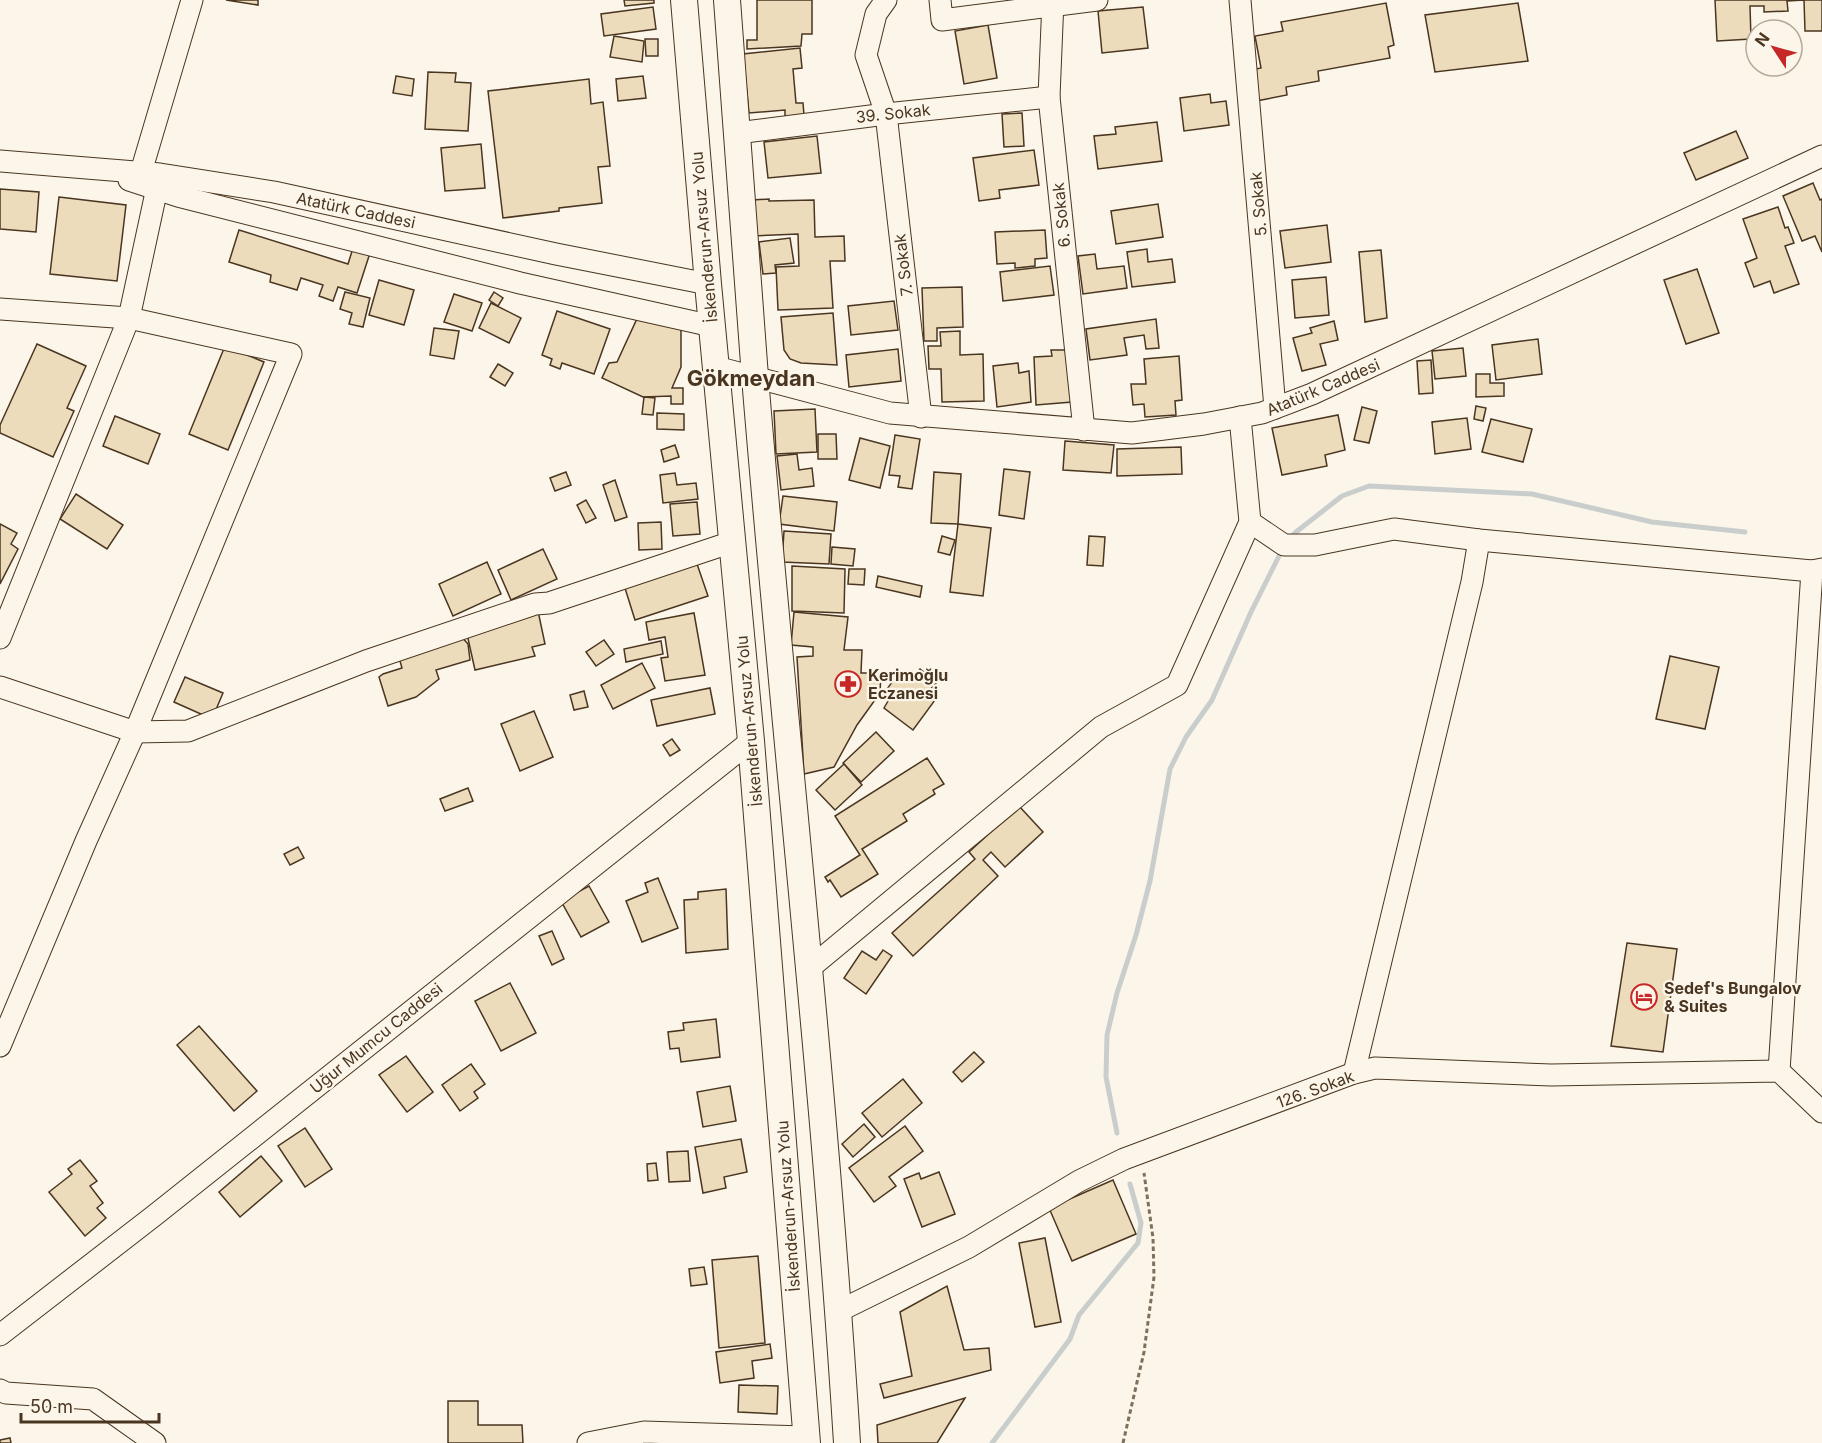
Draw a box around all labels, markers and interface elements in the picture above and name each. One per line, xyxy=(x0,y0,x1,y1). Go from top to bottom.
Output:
north arrow xyxy=(1744,18,1804,78)
text: N xyxy=(1750,28,1774,50)
street label: 39. Sokak xyxy=(855,99,932,127)
street label: İskenderun-Arsuz Yolu xyxy=(687,151,721,323)
street label: 5. Sokak xyxy=(1245,171,1271,237)
street label: 6. Sokak xyxy=(1048,181,1074,248)
street label: Atatürk Caddesi xyxy=(295,188,417,232)
street label: 7. Sokak xyxy=(889,233,917,297)
street label: Atatürk Caddesi xyxy=(1263,354,1383,420)
district label: Gökmeydan xyxy=(687,365,815,391)
street label: İskenderun-Arsuz Yolu xyxy=(732,635,766,807)
place label: Kerimoğlu Eczanesi xyxy=(868,665,948,703)
pharmacy icon: Kerimoğlu Eczanesi xyxy=(833,669,863,699)
street label: Uğur Mumcu Caddesi xyxy=(306,978,446,1098)
place label: Sedef's Bungalov & Suites xyxy=(1664,978,1802,1016)
hotel icon: Sedef's Bungalov & Suites xyxy=(1629,982,1659,1012)
street label: 126. Sokak xyxy=(1273,1066,1357,1112)
street label: İskenderun-Arsuz Yolu xyxy=(772,1120,804,1292)
scale bar xyxy=(21,1386,159,1424)
text: 50 m xyxy=(30,1396,73,1417)

